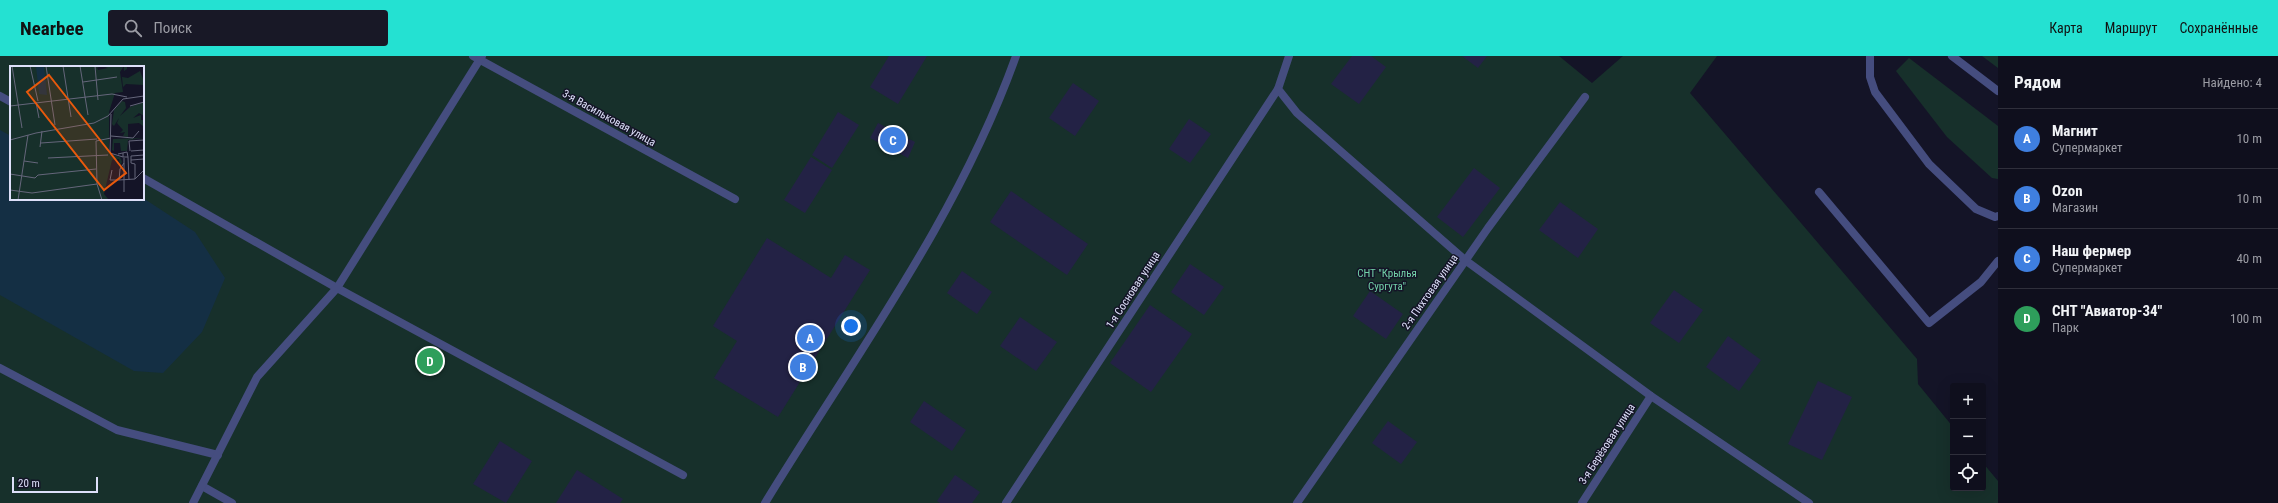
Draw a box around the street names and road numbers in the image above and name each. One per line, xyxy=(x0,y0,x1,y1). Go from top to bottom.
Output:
street label: 3-я Васильковая улица xyxy=(560,87,658,149)
street label: 1-я Сосновая улица xyxy=(1103,249,1163,331)
street label: 2-я Пихтовая улица xyxy=(1399,252,1461,332)
street label: 3-я Берёзовая улица xyxy=(1576,401,1638,487)

